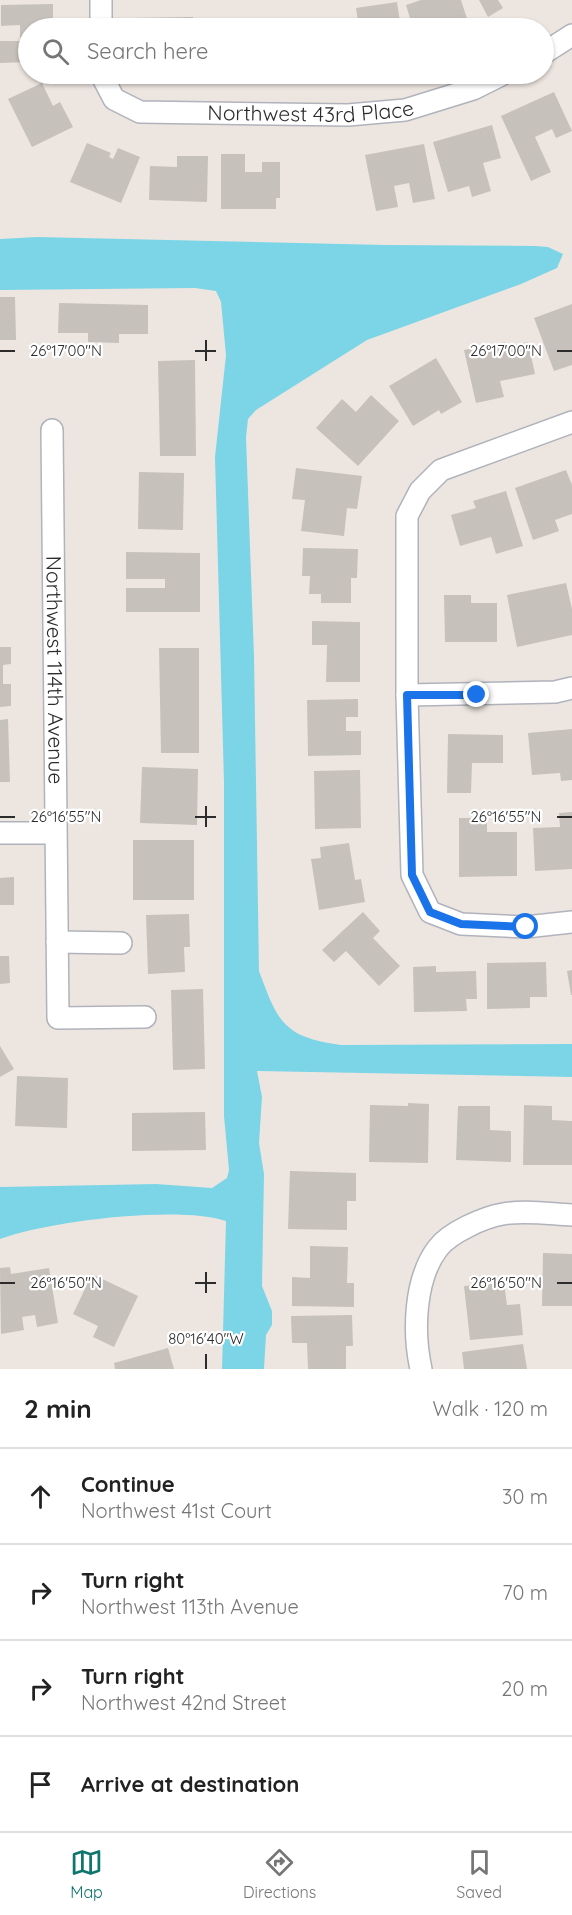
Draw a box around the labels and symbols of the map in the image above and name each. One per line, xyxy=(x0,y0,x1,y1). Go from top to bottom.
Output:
street label: Northwest 43rd Place xyxy=(207,94,417,127)
text: 26°17'00"N xyxy=(30,341,102,360)
text: 26°17'00"N xyxy=(470,341,542,360)
street label: Northwest 114th Avenue xyxy=(41,556,70,784)
route end xyxy=(463,681,489,707)
text: 26°16'55"N xyxy=(31,807,101,826)
text: 26°16'55"N xyxy=(471,807,541,826)
route start xyxy=(512,913,538,939)
text: 26°16'50"N xyxy=(30,1273,102,1292)
text: 26°16'50"N xyxy=(470,1273,542,1292)
text: 80°16'40"W xyxy=(168,1329,244,1348)

